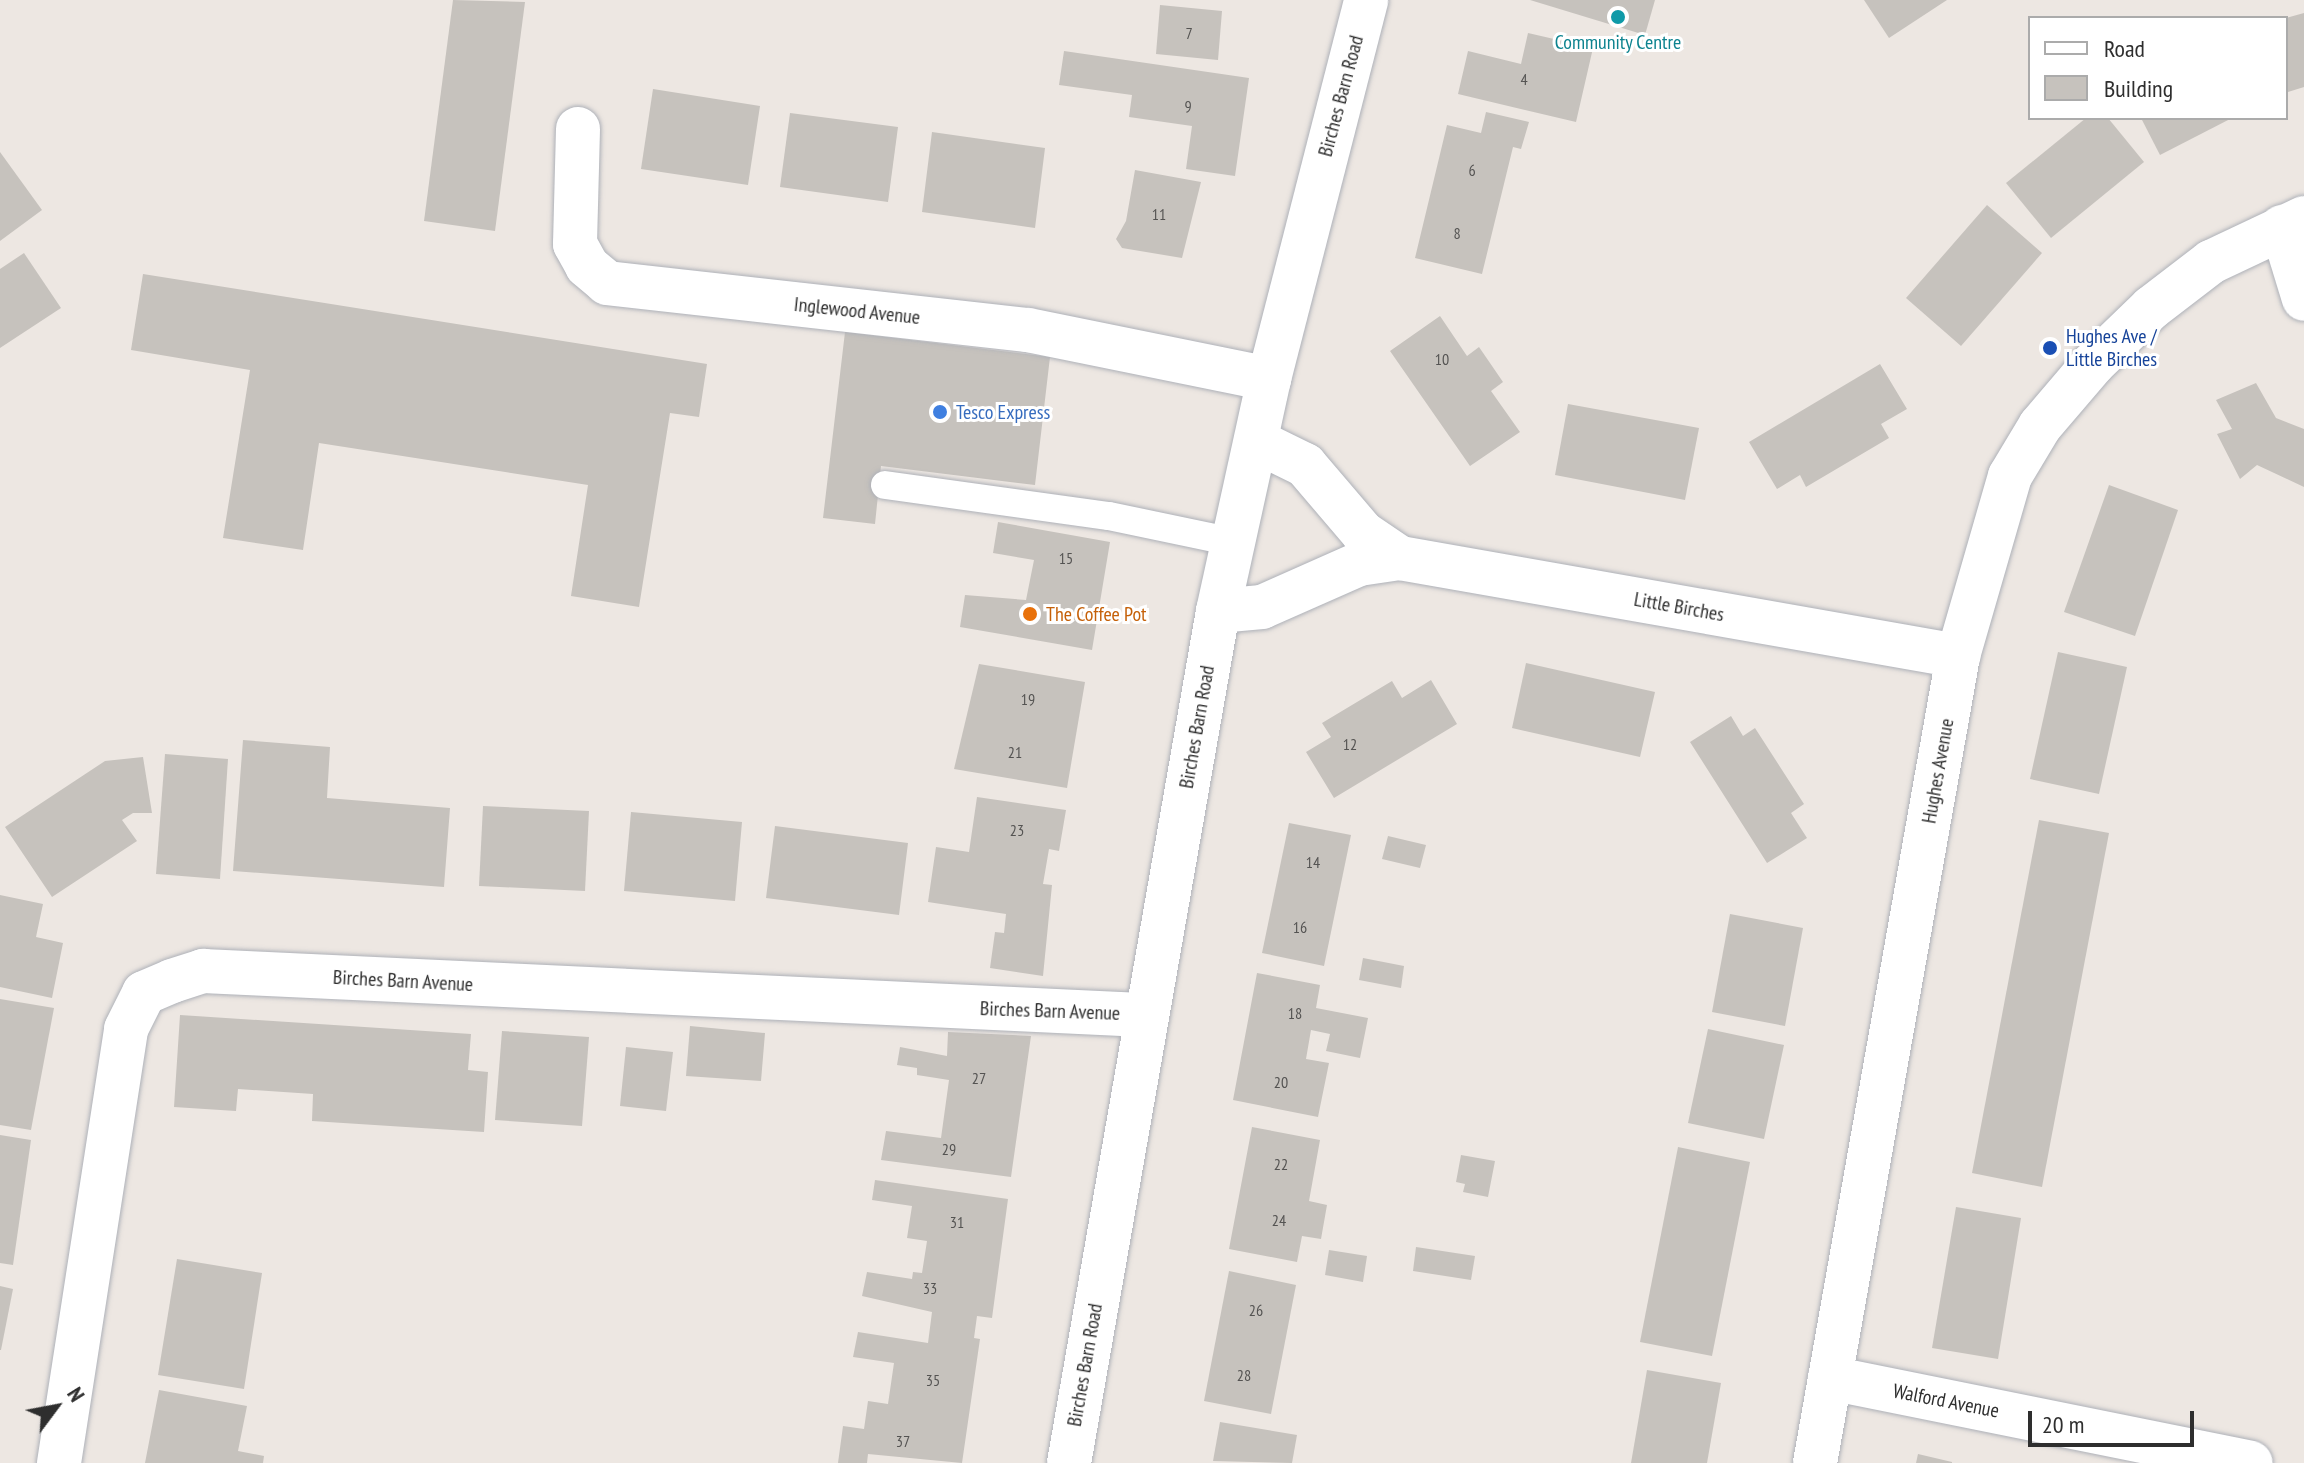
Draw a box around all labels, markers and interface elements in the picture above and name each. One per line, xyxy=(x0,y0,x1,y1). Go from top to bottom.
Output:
marker: Community Centre xyxy=(1609,8,1627,26)
legend xyxy=(2028,16,2288,120)
house number: 7 xyxy=(1185,23,1193,43)
place label: Community Centre xyxy=(1554,30,1682,54)
street label: Birches Barn Road xyxy=(1313,33,1369,159)
text: Road xyxy=(2104,33,2145,64)
house number: 4 xyxy=(1520,69,1528,89)
text: Building xyxy=(2104,73,2173,104)
house number: 9 xyxy=(1184,96,1192,116)
house number: 6 xyxy=(1468,160,1476,180)
house number: 11 xyxy=(1152,204,1166,224)
house number: 8 xyxy=(1453,223,1461,243)
street label: Inglewood Avenue xyxy=(792,292,922,330)
place label: Hughes Ave / Little Birches xyxy=(2066,324,2157,371)
marker: Hughes Ave / Little Birches xyxy=(2041,339,2059,357)
house number: 10 xyxy=(1435,349,1449,369)
place label: Tesco Express xyxy=(956,400,1050,424)
marker: Tesco Express xyxy=(931,403,949,421)
house number: 15 xyxy=(1059,548,1073,568)
street label: Little Birches xyxy=(1632,587,1726,627)
place label: The Coffee Pot xyxy=(1046,602,1147,626)
marker: The Coffee Pot xyxy=(1021,605,1039,623)
street label: Birches Barn Road xyxy=(1174,664,1220,790)
house number: 19 xyxy=(1021,689,1035,709)
street label: Hughes Avenue xyxy=(1917,716,1959,826)
house number: 12 xyxy=(1343,734,1357,754)
house number: 21 xyxy=(1008,742,1022,762)
house number: 23 xyxy=(1010,820,1024,840)
house number: 14 xyxy=(1306,852,1320,872)
house number: 16 xyxy=(1293,917,1307,937)
street label: Birches Barn Avenue xyxy=(332,965,474,997)
street label: Birches Barn Avenue xyxy=(979,997,1121,1025)
house number: 18 xyxy=(1288,1003,1302,1023)
house number: 27 xyxy=(972,1068,986,1088)
house number: 20 xyxy=(1274,1072,1288,1092)
house number: 29 xyxy=(942,1139,956,1159)
house number: 22 xyxy=(1274,1154,1288,1174)
house number: 24 xyxy=(1272,1210,1286,1230)
house number: 31 xyxy=(950,1212,964,1232)
house number: 33 xyxy=(923,1278,937,1298)
house number: 26 xyxy=(1249,1300,1263,1320)
street label: Birches Barn Road xyxy=(1062,1302,1108,1428)
house number: 28 xyxy=(1237,1365,1251,1385)
north arrow xyxy=(16,1367,96,1447)
house number: 35 xyxy=(926,1370,940,1390)
street label: Walford Avenue xyxy=(1891,1379,2001,1423)
text: N xyxy=(61,1382,91,1407)
scale bar xyxy=(2032,1395,2198,1445)
text: 20 m xyxy=(2042,1409,2084,1440)
house number: 37 xyxy=(896,1431,910,1451)

